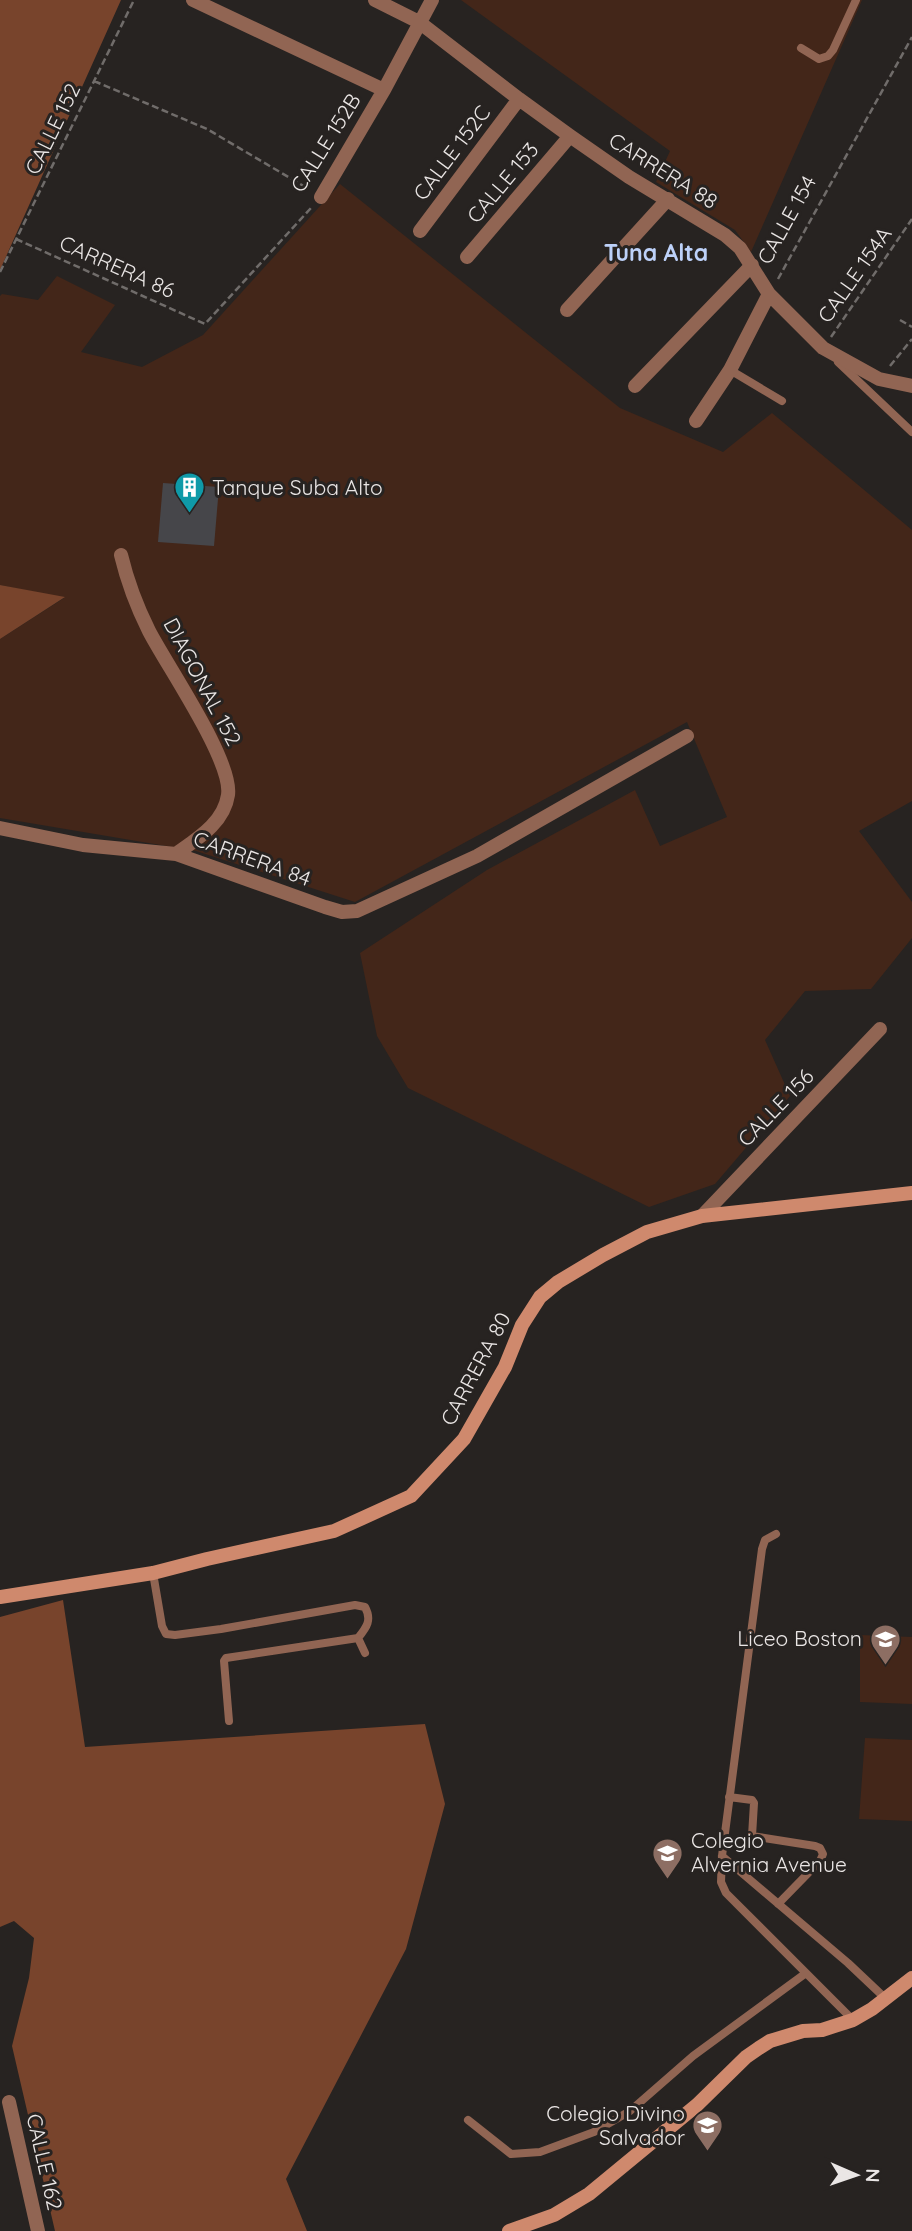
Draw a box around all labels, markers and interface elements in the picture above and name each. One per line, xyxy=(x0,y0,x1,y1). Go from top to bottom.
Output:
street label: CALLE 152 xyxy=(19,79,85,178)
street label: CALLE 152B xyxy=(284,88,366,197)
street label: CALLE 152C xyxy=(407,100,495,205)
street label: CARRERA 88 xyxy=(604,126,723,214)
street label: CALLE 153 xyxy=(461,137,544,228)
street label: CALLE 154 xyxy=(751,171,821,268)
street label: CALLE 154A xyxy=(812,221,897,327)
street label: CARRERA 86 xyxy=(56,229,179,303)
district label: Tuna Alta xyxy=(604,238,708,267)
building icon: Tanque Suba Alto xyxy=(172,471,206,515)
place label: Tanque Suba Alto xyxy=(212,474,383,500)
street label: DIAGONAL 152 xyxy=(158,613,247,750)
street label: CARRERA 84 xyxy=(190,825,315,891)
street label: CALLE 156 xyxy=(732,1063,819,1152)
street label: CARRERA 80 xyxy=(434,1307,516,1430)
school or university icon: Liceo Boston xyxy=(868,1622,902,1666)
place label: Liceo Boston xyxy=(737,1625,862,1651)
place label: Colegio Alvernia Avenue xyxy=(691,1827,847,1877)
school or university icon: Colegio Alvernia Avenue xyxy=(651,1836,685,1880)
place label: Colegio Divino Salvador xyxy=(546,2100,685,2150)
school or university icon: Colegio Divino Salvador xyxy=(691,2109,725,2153)
street label: CALLE 162 xyxy=(21,2111,69,2212)
north arrow xyxy=(821,2140,891,2210)
text: N xyxy=(861,2168,885,2183)

